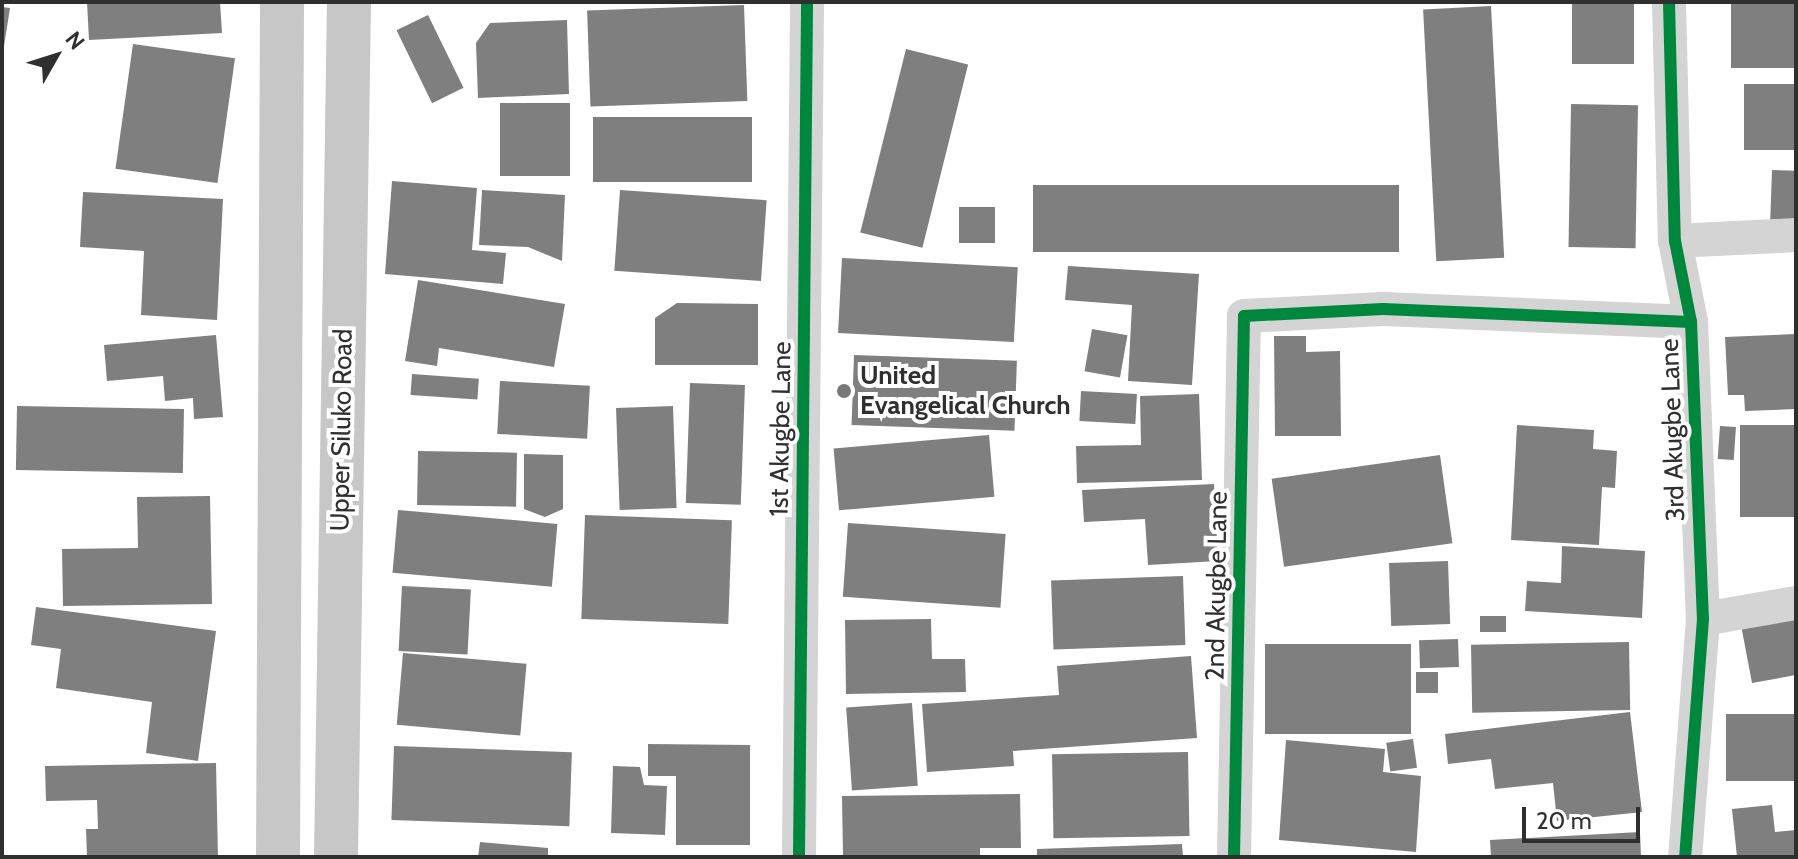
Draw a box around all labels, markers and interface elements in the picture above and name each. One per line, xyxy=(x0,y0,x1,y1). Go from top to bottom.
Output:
north arrow xyxy=(16,16,96,96)
text: N xyxy=(60,26,90,55)
street label: Upper Siluko Road xyxy=(325,328,359,532)
street label: 3rd Akugbe Lane xyxy=(1654,338,1692,522)
street label: 1st Akugbe Lane xyxy=(764,341,798,517)
place label: United Evangelical Church xyxy=(860,360,1071,422)
marker: United Evangelical Church xyxy=(835,382,853,400)
street label: 2nd Akugbe Lane xyxy=(1200,491,1234,681)
scale bar xyxy=(1526,791,1644,841)
text: 20 m xyxy=(1536,806,1592,835)

